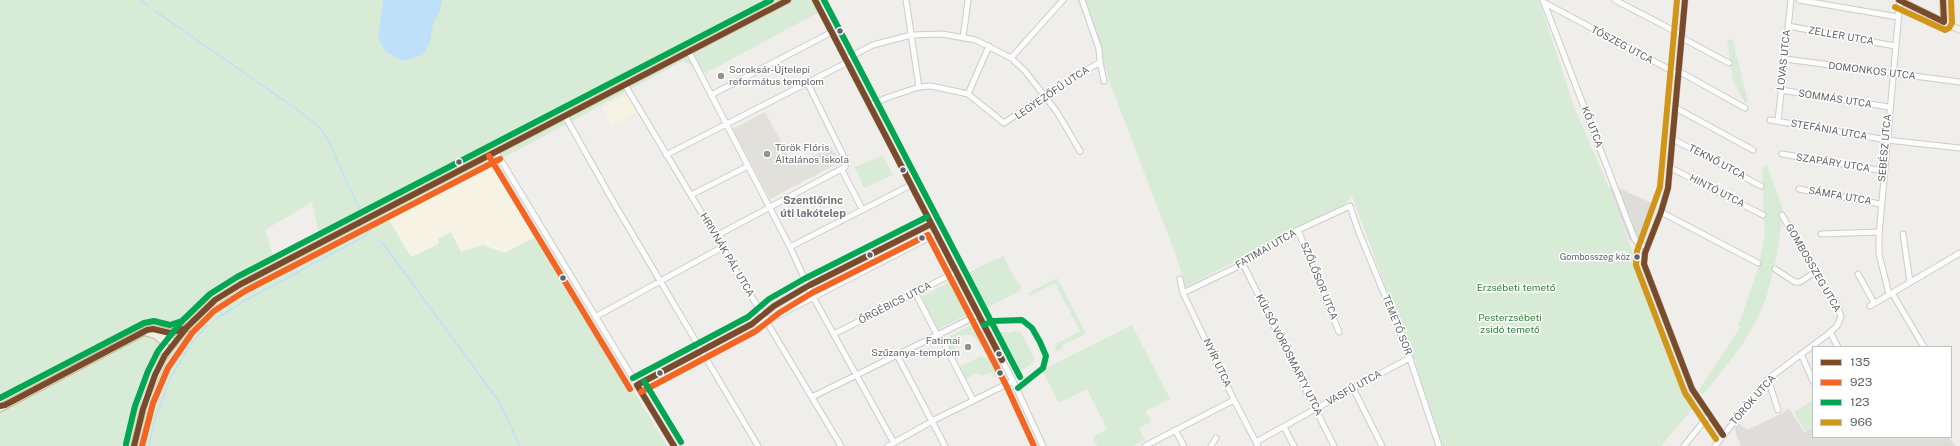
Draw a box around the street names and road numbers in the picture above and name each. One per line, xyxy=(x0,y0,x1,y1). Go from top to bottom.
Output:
street label: TÓSZEG UTCA xyxy=(1589,24,1655,66)
street label: ZELLER UTCA xyxy=(1807,24,1875,48)
street label: LOVAS UTCA xyxy=(1775,29,1793,91)
street label: DOMONKOS UTCA xyxy=(1828,60,1916,82)
street label: LEGYEZŐFŰ UTCA xyxy=(1013,64,1091,122)
street label: SOMMÁS UTCA xyxy=(1797,87,1873,111)
street label: KŐ UTCA xyxy=(1579,105,1605,149)
street label: SEBÉSZ UTCA xyxy=(1876,114,1894,182)
street label: STEFÁNIA UTCA xyxy=(1790,117,1868,143)
street label: TEKNŐ UTCA xyxy=(1686,142,1748,182)
street label: SZAPÁRY UTCA xyxy=(1795,151,1871,175)
street label: HINTÓ UTCA xyxy=(1687,172,1747,210)
street label: SÁMFA UTCA xyxy=(1807,185,1873,207)
street label: HRIVNÁK PÁL UTCA xyxy=(697,211,757,299)
street label: GOMBOSSZEG UTCA xyxy=(1783,222,1843,314)
street label: FATIMAI UTCA xyxy=(1233,227,1299,271)
street label: SZŐLŐSOR UTCA xyxy=(1298,240,1340,322)
street label: ŐRGÉBICS UTCA xyxy=(857,280,933,326)
street label: KÜLSŐ VÖRÖSMARTY UTCA xyxy=(1253,292,1325,418)
street label: TEMETŐ SOR xyxy=(1379,293,1415,357)
street label: NYÍR UTCA xyxy=(1200,337,1234,389)
street label: VASFŰ UTCA xyxy=(1324,368,1384,408)
street label: TÖRÖK UTCA xyxy=(1728,372,1778,428)

